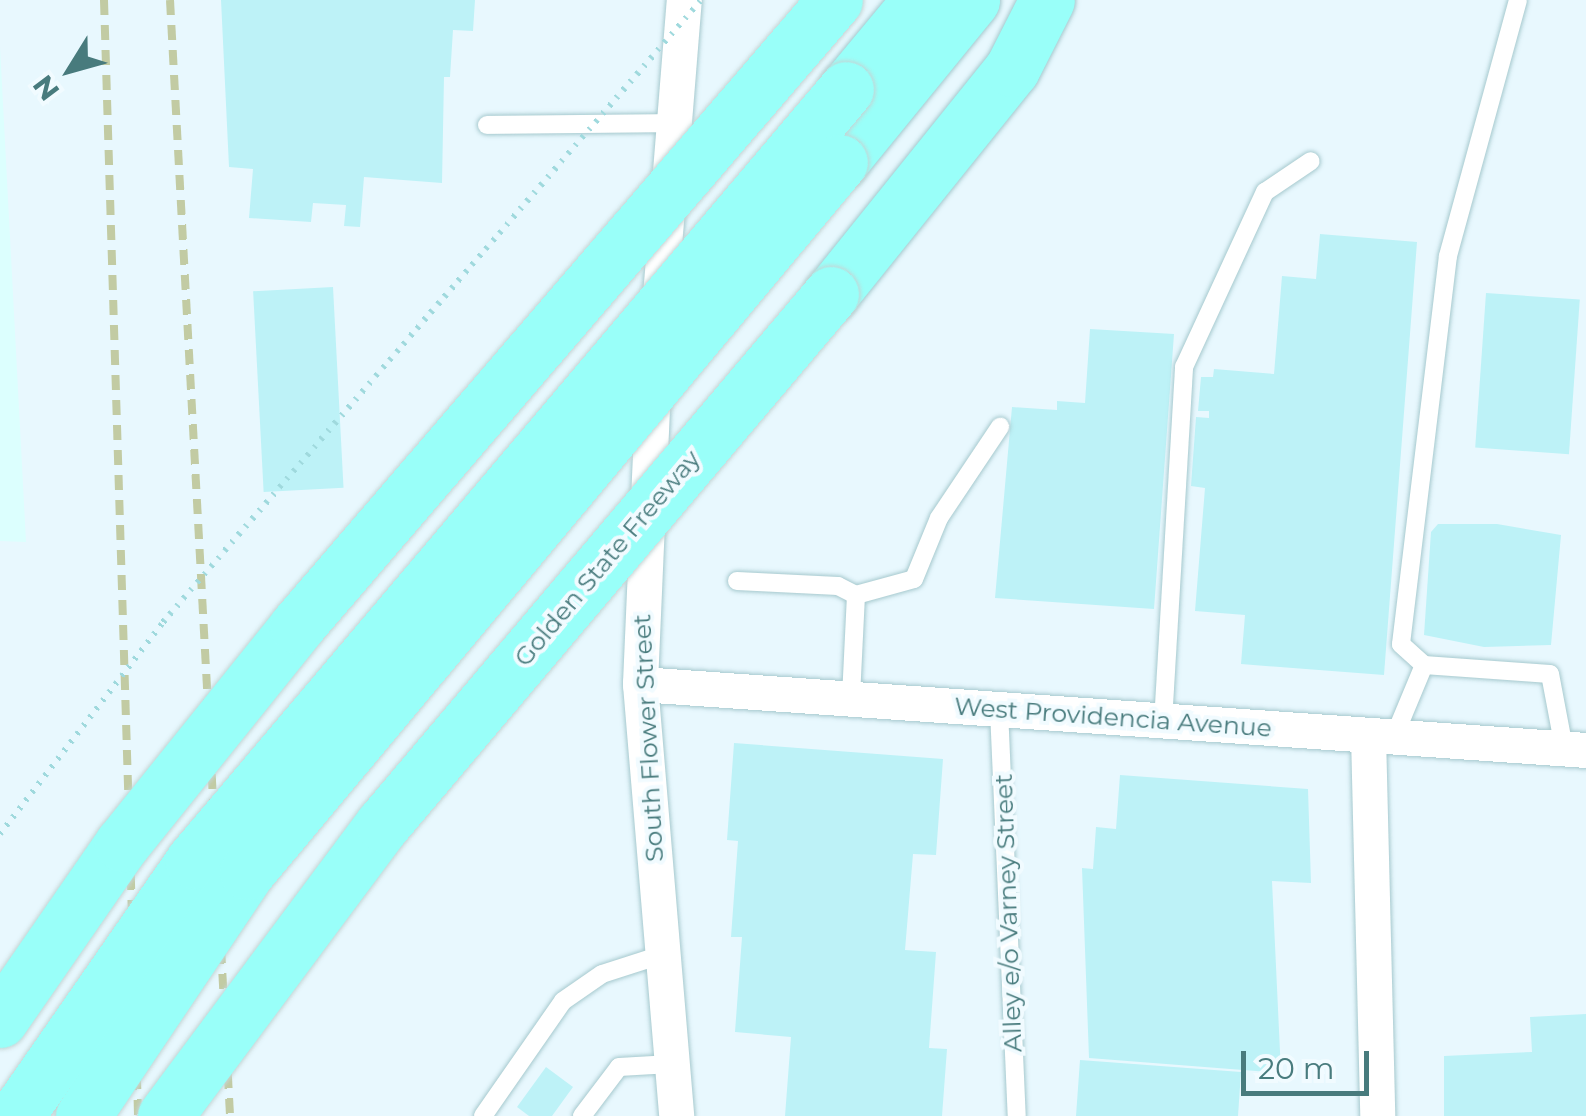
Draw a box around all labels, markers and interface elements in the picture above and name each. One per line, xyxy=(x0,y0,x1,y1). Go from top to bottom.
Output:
north arrow xyxy=(20,20,120,120)
text: N xyxy=(26,69,66,107)
street label: Golden State Freeway xyxy=(508,444,706,672)
street label: South Flower Street xyxy=(627,613,669,863)
street label: West Providencia Avenue xyxy=(953,691,1273,743)
street label: Alley e/o Varney Street xyxy=(988,773,1028,1053)
scale bar xyxy=(1246,1031,1374,1093)
text: 20 m xyxy=(1258,1050,1335,1087)

